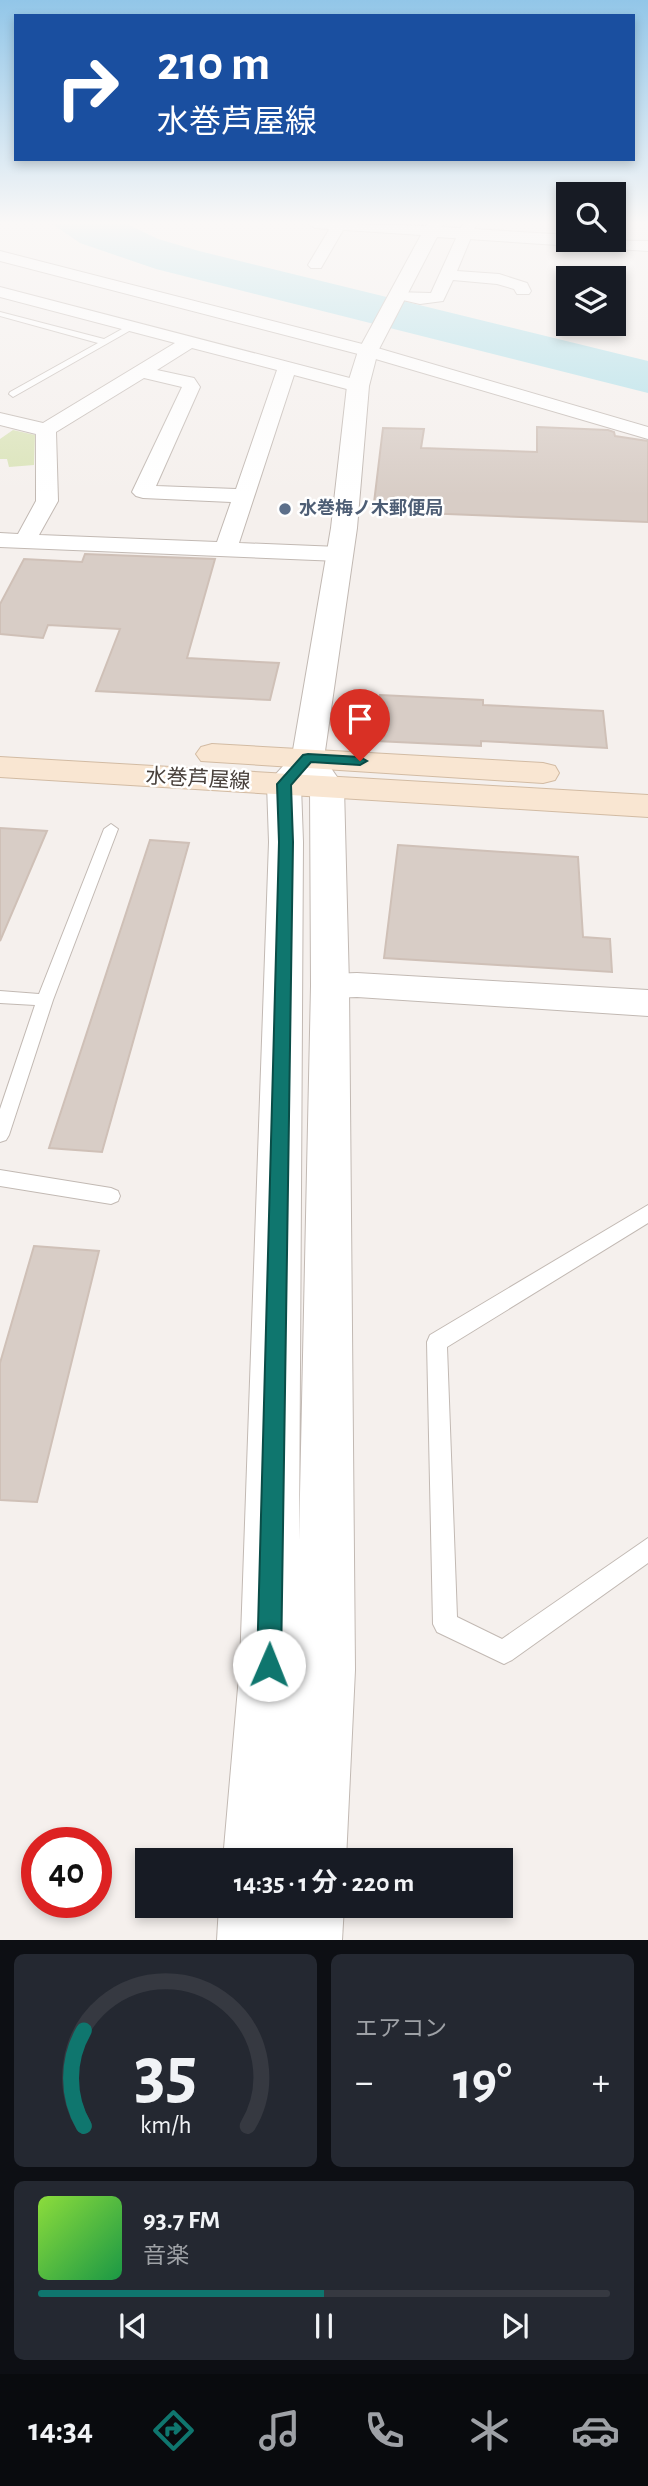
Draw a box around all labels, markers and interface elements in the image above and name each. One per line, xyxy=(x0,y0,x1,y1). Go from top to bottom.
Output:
text: 210 m xyxy=(157,40,270,89)
icon: right xyxy=(42,42,133,133)
text: 水巻芦屋線 xyxy=(157,106,317,138)
map controls xyxy=(556,182,626,336)
button: search xyxy=(556,182,626,252)
button: layers xyxy=(556,266,626,336)
place label: 水巻梅ノ木郵便局 xyxy=(299,498,443,518)
marker: 水巻梅ノ木郵便局 xyxy=(277,501,293,517)
pin xyxy=(330,689,390,761)
icon: arrive xyxy=(341,700,379,738)
street label: 水巻芦屋線 xyxy=(145,765,251,792)
position arrow xyxy=(232,1628,306,1702)
speed limit sign: 40 xyxy=(21,1827,112,1918)
text: 14:35 · 1 分 · 220 m xyxy=(234,1870,414,1896)
text: エアコン xyxy=(355,2018,447,2041)
text: 35 xyxy=(134,2039,197,2112)
text: 19° xyxy=(453,2056,512,2108)
text: − xyxy=(355,2064,373,2102)
text: + xyxy=(592,2064,610,2102)
text: km/h xyxy=(140,2113,191,2138)
text: 93.7 FM xyxy=(143,2207,220,2233)
text: 音楽 xyxy=(143,2245,189,2268)
icon: previous xyxy=(114,2307,152,2345)
icon: pause xyxy=(305,2307,343,2345)
icon: next xyxy=(496,2307,534,2345)
icon: directions xyxy=(149,2406,198,2455)
icon: music xyxy=(255,2406,304,2455)
icon: phone xyxy=(360,2406,409,2455)
icon: climate xyxy=(465,2406,514,2455)
icon: car xyxy=(571,2406,620,2455)
text: 14:34 xyxy=(28,2414,93,2446)

